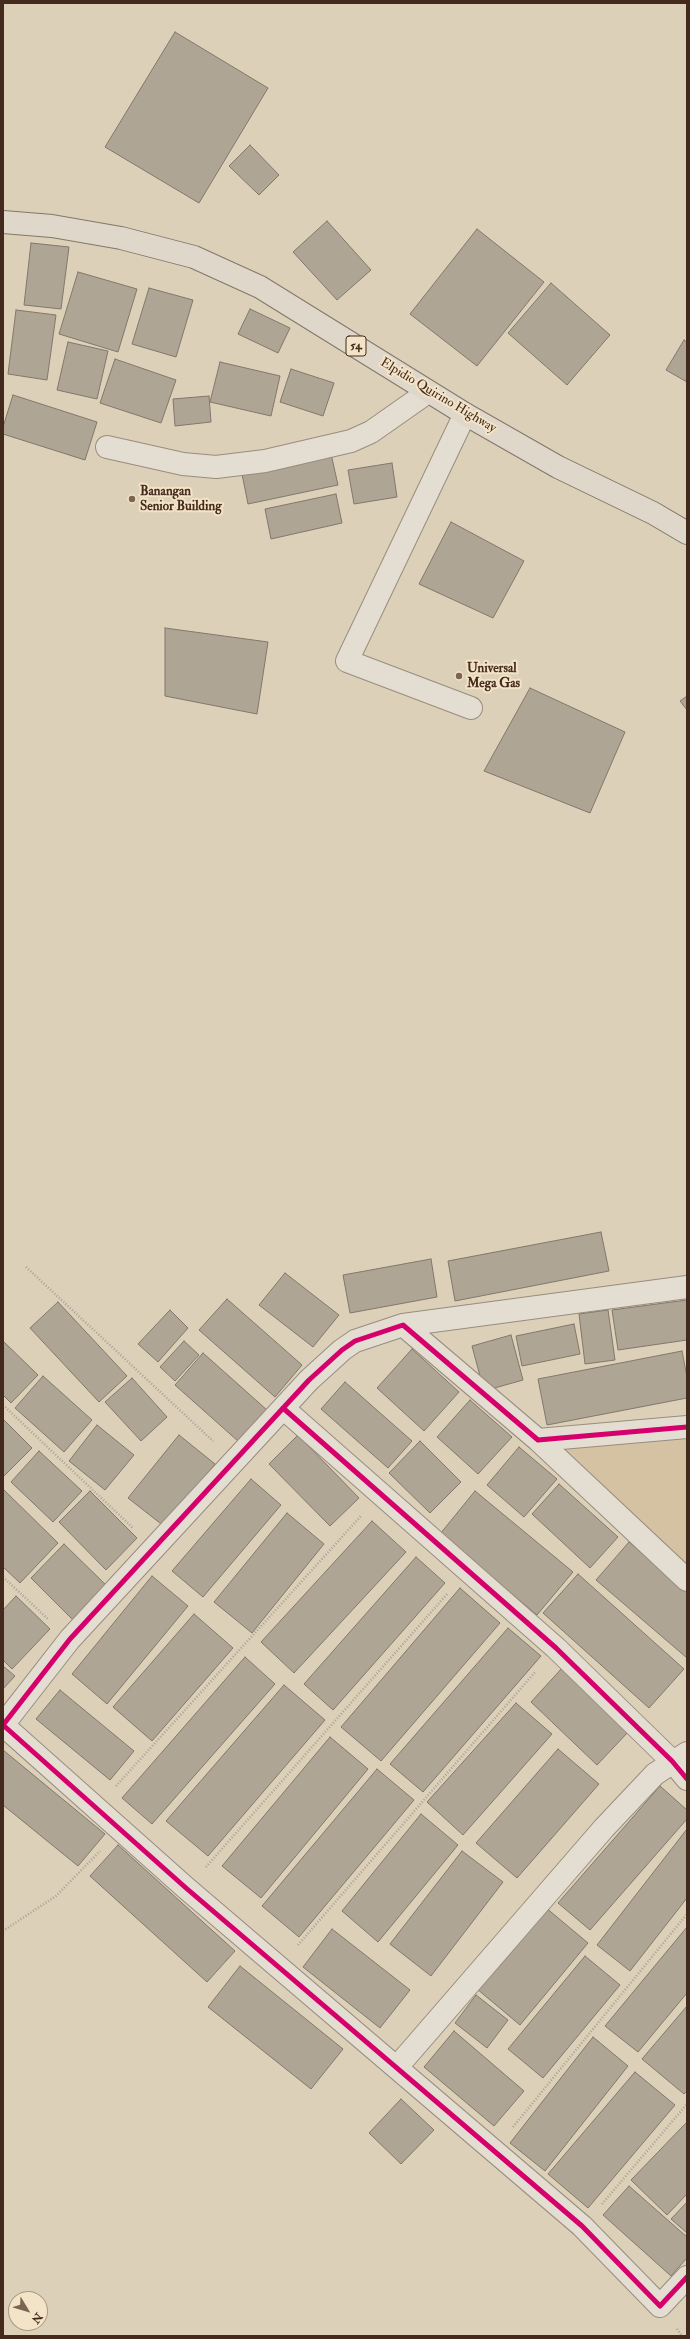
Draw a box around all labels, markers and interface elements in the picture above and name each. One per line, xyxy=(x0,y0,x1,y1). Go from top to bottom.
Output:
road number: 54 xyxy=(346,336,366,356)
street label: Elpidio Quirino Highway xyxy=(377,355,499,437)
place label: Banangan Senior Building xyxy=(140,484,222,515)
marker: Banangan Senior Building xyxy=(127,494,137,504)
place label: Universal Mega Gas xyxy=(467,661,520,692)
marker: Universal Mega Gas xyxy=(454,671,464,681)
north arrow xyxy=(8,2291,48,2331)
text: N xyxy=(29,2310,45,2326)

